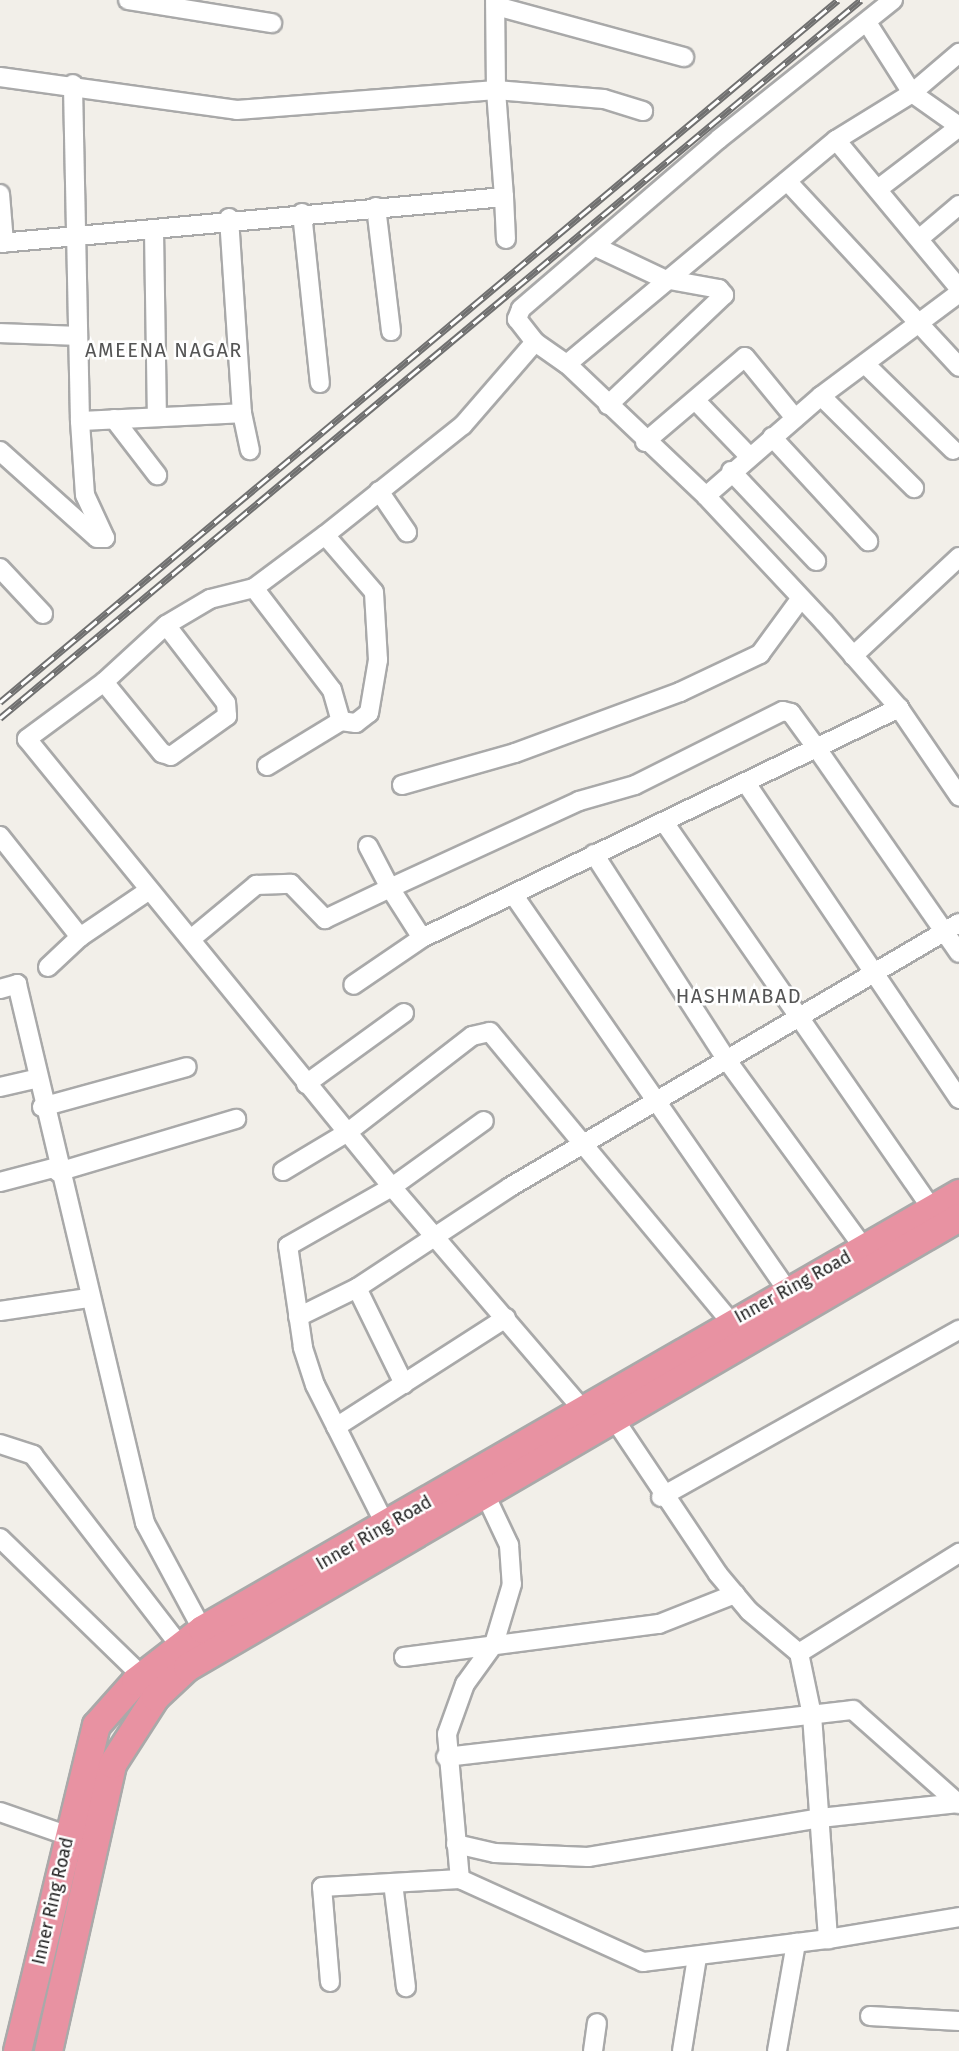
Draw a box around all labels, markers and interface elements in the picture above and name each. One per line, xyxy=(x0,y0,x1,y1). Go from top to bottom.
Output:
district label: AMEENA NAGAR xyxy=(85,338,243,362)
district label: HASHMABAD xyxy=(676,984,802,1008)
street label: Inner Ring Road xyxy=(731,1246,855,1328)
street label: Inner Ring Road xyxy=(312,1491,436,1575)
street label: Inner Ring Road xyxy=(28,1835,78,1967)

